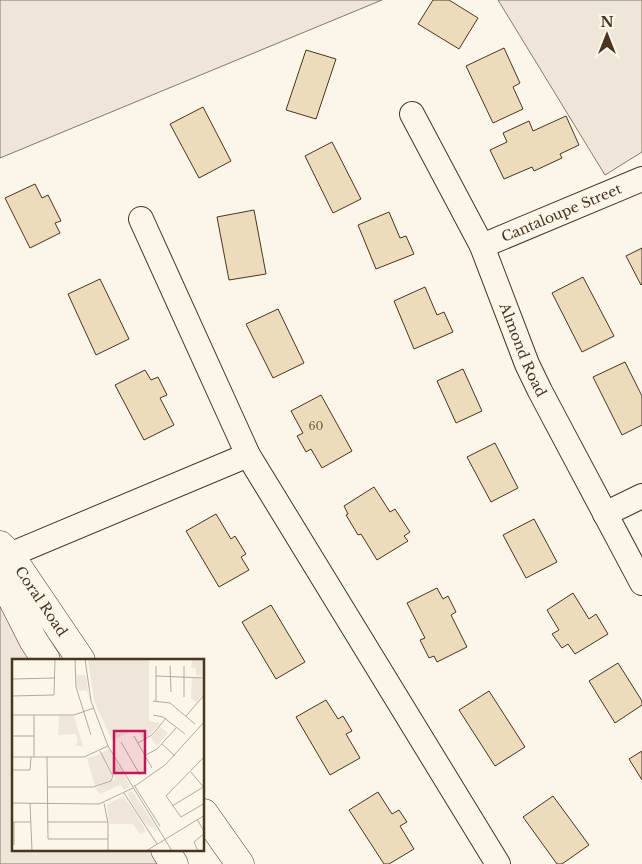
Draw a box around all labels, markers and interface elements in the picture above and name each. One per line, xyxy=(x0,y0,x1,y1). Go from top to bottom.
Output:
north arrow xyxy=(582,10,632,60)
text: N xyxy=(600,13,614,31)
street label: Cantaloupe Street xyxy=(499,179,625,246)
street label: Almond Road xyxy=(495,299,551,400)
house number: 60 xyxy=(309,419,324,433)
street label: Coral Road xyxy=(11,563,72,640)
inset map xyxy=(12,659,205,852)

